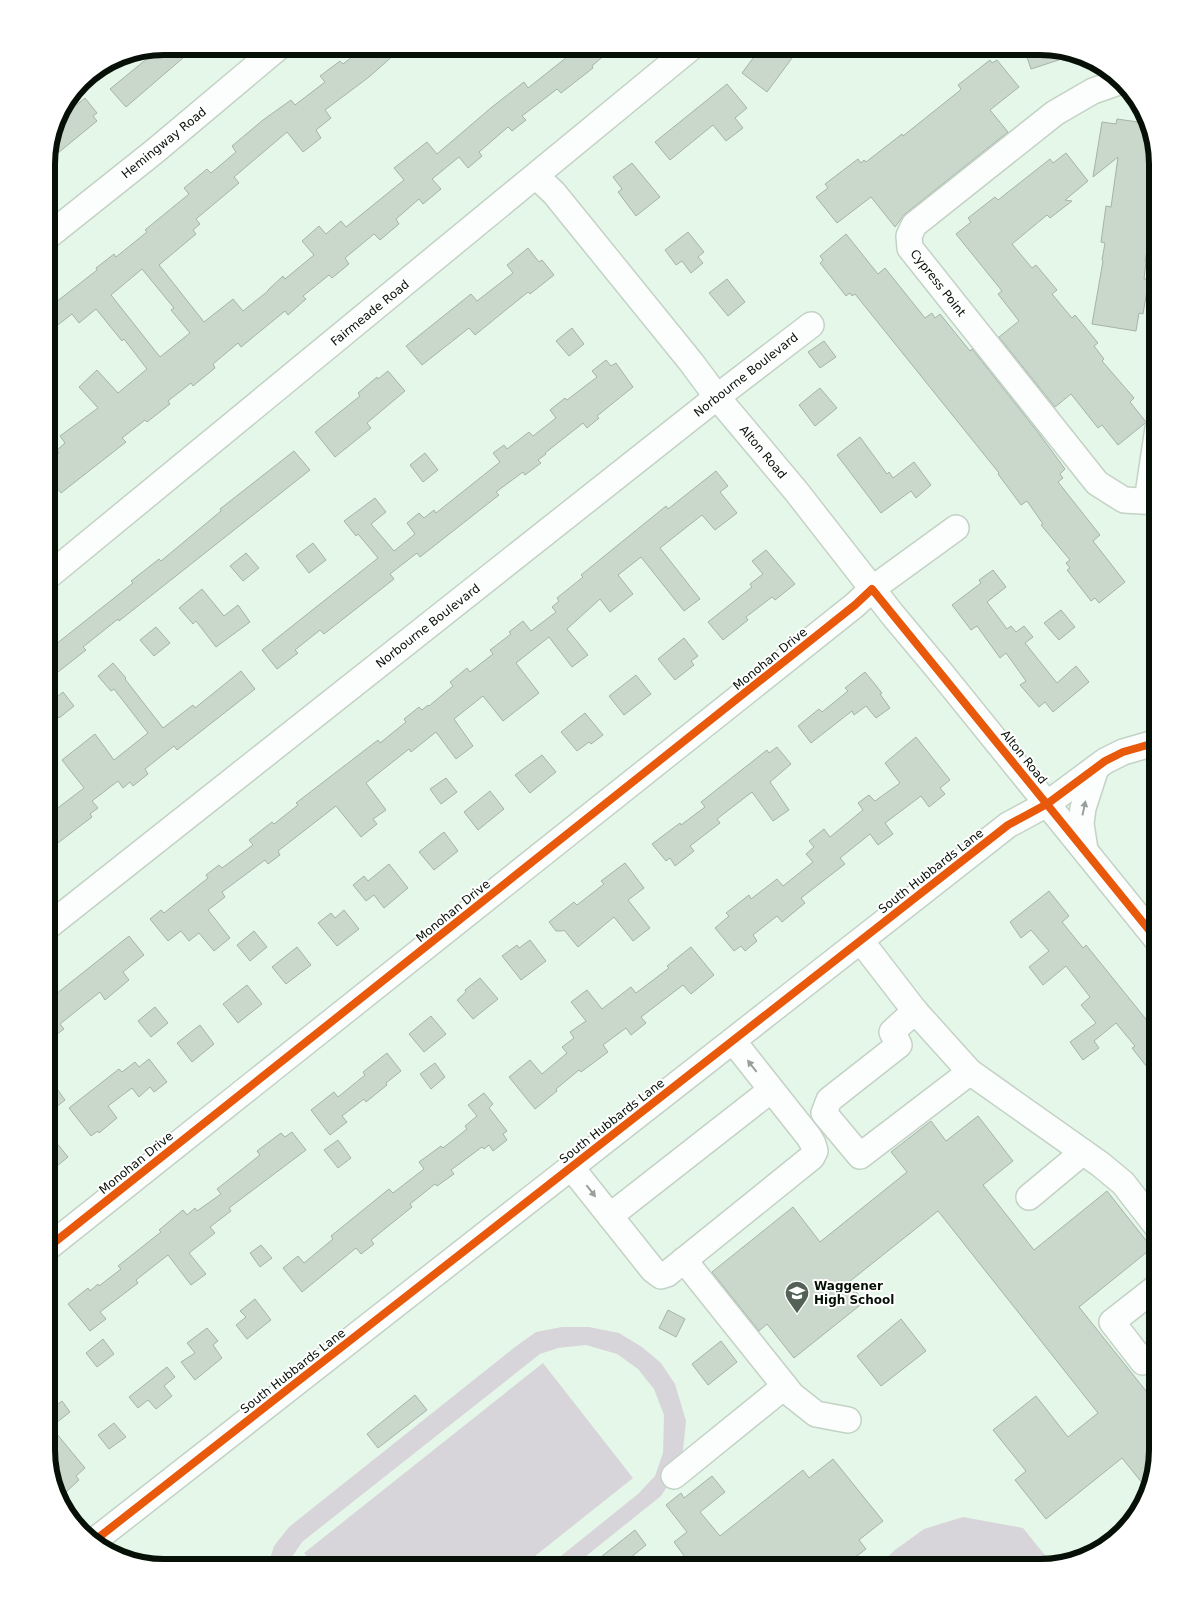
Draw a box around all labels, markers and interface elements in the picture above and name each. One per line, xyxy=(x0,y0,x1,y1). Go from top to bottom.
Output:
street label: Hemingway Road xyxy=(119,105,209,181)
street label: Cypress Point xyxy=(907,247,969,320)
street label: Fairmeade Road xyxy=(328,277,412,349)
street label: Norbourne Boulevard xyxy=(691,330,801,420)
street label: Alton Road xyxy=(737,423,789,481)
street label: Norbourne Boulevard xyxy=(373,581,483,671)
street label: Monohan Drive xyxy=(730,625,810,693)
street label: Alton Road xyxy=(998,727,1050,787)
one-way arrow xyxy=(1080,800,1088,815)
street label: South Hubbards Lane xyxy=(876,826,986,916)
street label: Monohan Drive xyxy=(413,877,493,945)
one-way arrow xyxy=(747,1059,758,1072)
street label: South Hubbards Lane xyxy=(557,1076,667,1166)
street label: Monohan Drive xyxy=(96,1129,176,1197)
one-way arrow xyxy=(585,1185,596,1198)
place label: Waggener High School xyxy=(814,1279,894,1307)
school or university icon: Waggener High School xyxy=(784,1280,810,1314)
street label: South Hubbards Lane xyxy=(238,1326,348,1416)

